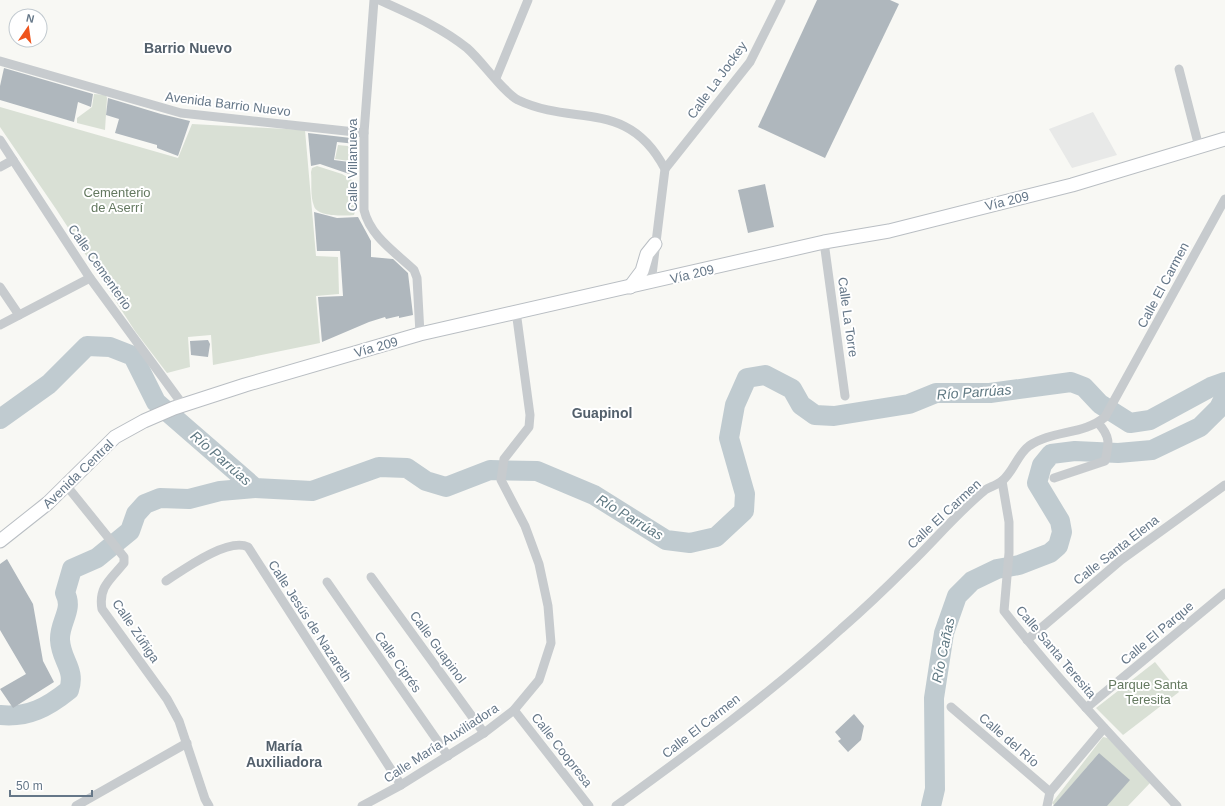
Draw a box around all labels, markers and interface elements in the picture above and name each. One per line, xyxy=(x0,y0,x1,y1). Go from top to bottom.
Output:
north arrow xyxy=(8,8,48,48)
text: N xyxy=(25,12,36,25)
street label: Calle La Jockey xyxy=(684,38,750,122)
district label: Barrio Nuevo xyxy=(144,40,232,56)
street label: Avenida Barrio Nuevo xyxy=(164,89,292,119)
street label: Calle Villanueva xyxy=(345,118,360,212)
park label: Cementerio de Aserrí xyxy=(83,185,151,215)
street label: Vía 209 xyxy=(983,188,1031,214)
street label: Calle Cementerio xyxy=(65,222,135,312)
street label: Calle El Carmen xyxy=(1134,240,1192,330)
street label: Vía 209 xyxy=(668,262,716,286)
street label: Calle La Torre xyxy=(835,276,861,358)
street label: Vía 209 xyxy=(352,334,400,360)
water label: Río Parrúas xyxy=(936,381,1012,403)
district label: Guapinol xyxy=(572,405,632,421)
water label: Río Parrúas xyxy=(188,427,254,489)
street label: Avenida Central xyxy=(40,436,116,511)
street label: Calle El Carmen xyxy=(904,476,984,552)
water label: Río Parrúas xyxy=(594,491,666,543)
street label: Calle Santa Elena xyxy=(1070,512,1162,588)
street label: Calle Jesús de Nazareth xyxy=(265,558,355,684)
street label: Calle Zúñiga xyxy=(109,597,163,666)
street label: Calle El Parque xyxy=(1118,598,1196,668)
street label: Calle Santa Teresita xyxy=(1013,603,1100,702)
street label: Calle Guapinol xyxy=(407,608,469,686)
water label: Río Cañas xyxy=(928,616,958,684)
street label: Calle Ciprés xyxy=(372,629,425,696)
park label: Parque Santa Teresita xyxy=(1108,677,1189,707)
street label: Calle El Carmen xyxy=(659,691,743,761)
street label: Calle María Auxiliadora xyxy=(381,700,502,786)
street label: Calle Coopresa xyxy=(529,710,596,791)
street label: Calle del Río xyxy=(976,710,1042,770)
district label: María Auxiliadora xyxy=(246,738,322,770)
scale bar xyxy=(10,772,92,798)
text: 50 m xyxy=(16,779,43,793)

